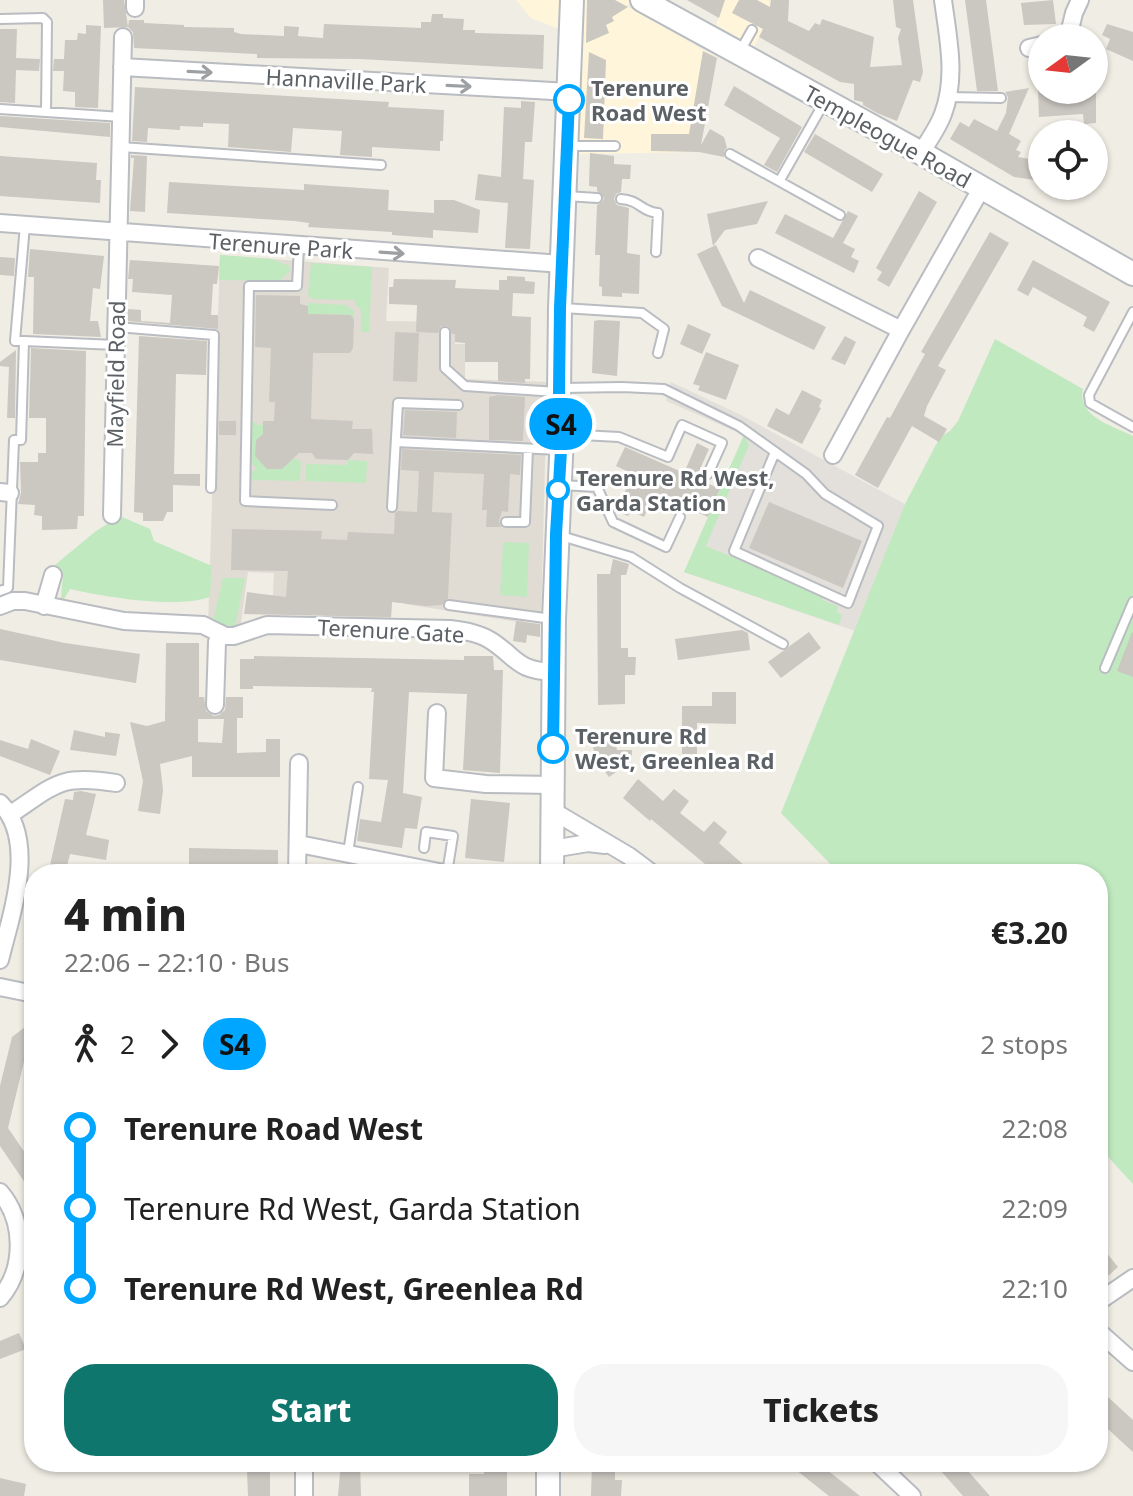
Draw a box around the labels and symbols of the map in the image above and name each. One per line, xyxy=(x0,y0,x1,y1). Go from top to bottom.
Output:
north arrow xyxy=(1028,24,1108,104)
street label: Hannaville Park xyxy=(265,61,427,99)
one-way arrow xyxy=(186,65,213,80)
place label: Terenure Road West xyxy=(591,72,707,127)
street label: Templeogue Road xyxy=(799,78,977,194)
one-way arrow xyxy=(445,79,472,94)
marker: Terenure Road West xyxy=(554,85,584,115)
street label: Terenure Park xyxy=(208,225,354,265)
one-way arrow xyxy=(378,246,405,261)
street label: Mayfield Road xyxy=(99,300,131,448)
line badge: S4 xyxy=(525,398,597,450)
place label: Terenure Rd West, Garda Station xyxy=(576,462,775,517)
marker: Terenure Rd West, Garda Station xyxy=(547,479,569,501)
street label: Terenure Gate xyxy=(317,611,465,649)
place label: Terenure Rd West, Greenlea Rd xyxy=(575,720,774,775)
marker: Terenure Rd West, Greenlea Rd xyxy=(538,733,568,763)

